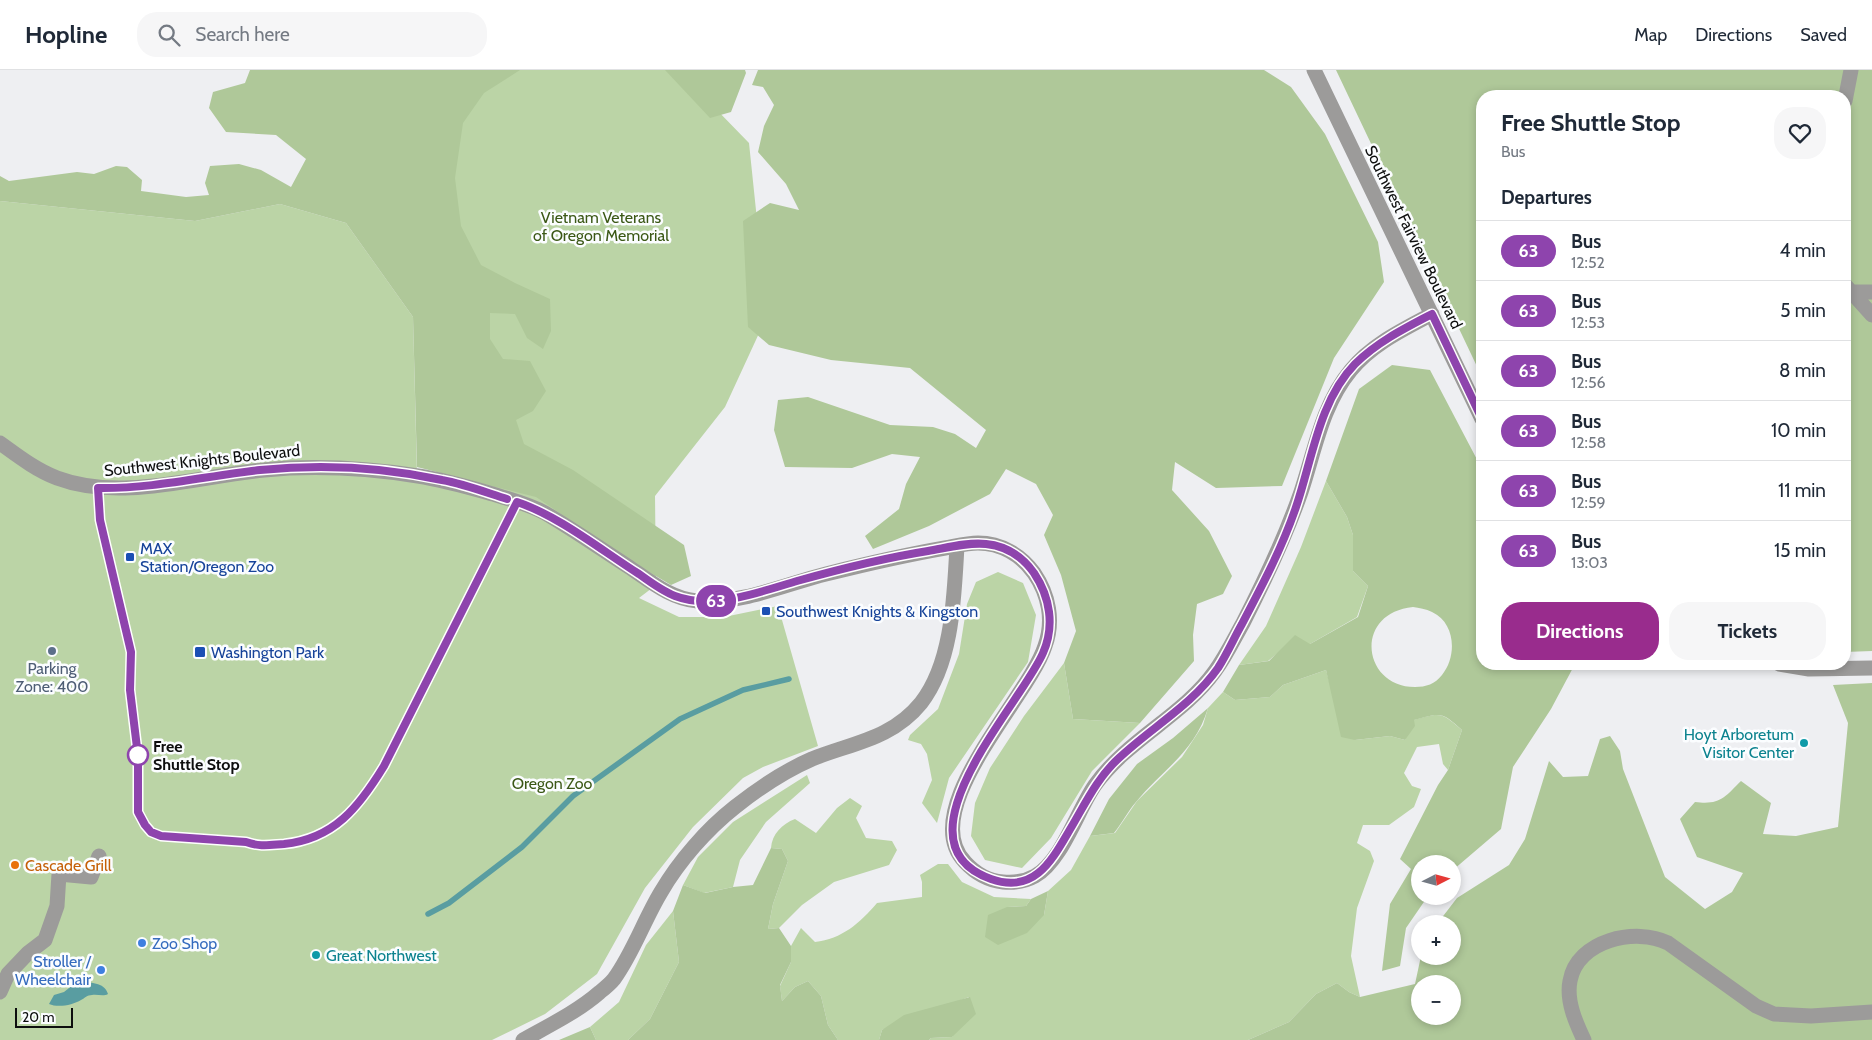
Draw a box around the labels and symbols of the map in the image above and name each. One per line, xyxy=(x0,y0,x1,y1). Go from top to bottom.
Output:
street label: Southwest Fairview Boulevard xyxy=(1361,142,1466,332)
park label: Vietnam Veterans of Oregon Memorial xyxy=(533,208,669,245)
street label: Southwest Knights Boulevard xyxy=(103,441,301,480)
place label: MAX Station/Oregon Zoo xyxy=(140,539,274,576)
marker: MAX Station/Oregon Zoo xyxy=(124,551,136,563)
line badge: 63 xyxy=(694,585,738,617)
place label: Southwest Knights & Kingston xyxy=(776,602,978,621)
marker: Southwest Knights & Kingston xyxy=(760,605,772,617)
place label: Washington Park xyxy=(211,643,325,662)
marker: Parking Zone: 400 xyxy=(46,645,58,657)
marker: Washington Park xyxy=(193,645,207,659)
place label: Parking Zone: 400 xyxy=(16,659,88,696)
place label: Hoyt Arboretum Visitor Center xyxy=(1684,725,1795,762)
place label: Free Shuttle Stop xyxy=(153,737,240,774)
marker: Hoyt Arboretum Visitor Center xyxy=(1798,737,1810,749)
marker: Free Shuttle Stop xyxy=(127,744,149,766)
park label: Oregon Zoo xyxy=(512,774,592,793)
north arrow xyxy=(1411,855,1461,905)
place label: Cascade Grill xyxy=(25,856,112,875)
marker: Cascade Grill xyxy=(9,859,21,871)
place label: Zoo Shop xyxy=(152,934,217,953)
marker: Zoo Shop xyxy=(136,937,148,949)
place label: Great Northwest xyxy=(326,946,437,965)
marker: Great Northwest xyxy=(310,949,322,961)
place label: Stroller / Wheelchair xyxy=(15,952,92,989)
marker: Stroller / Wheelchair xyxy=(95,964,107,976)
scale bar xyxy=(15,1005,72,1028)

